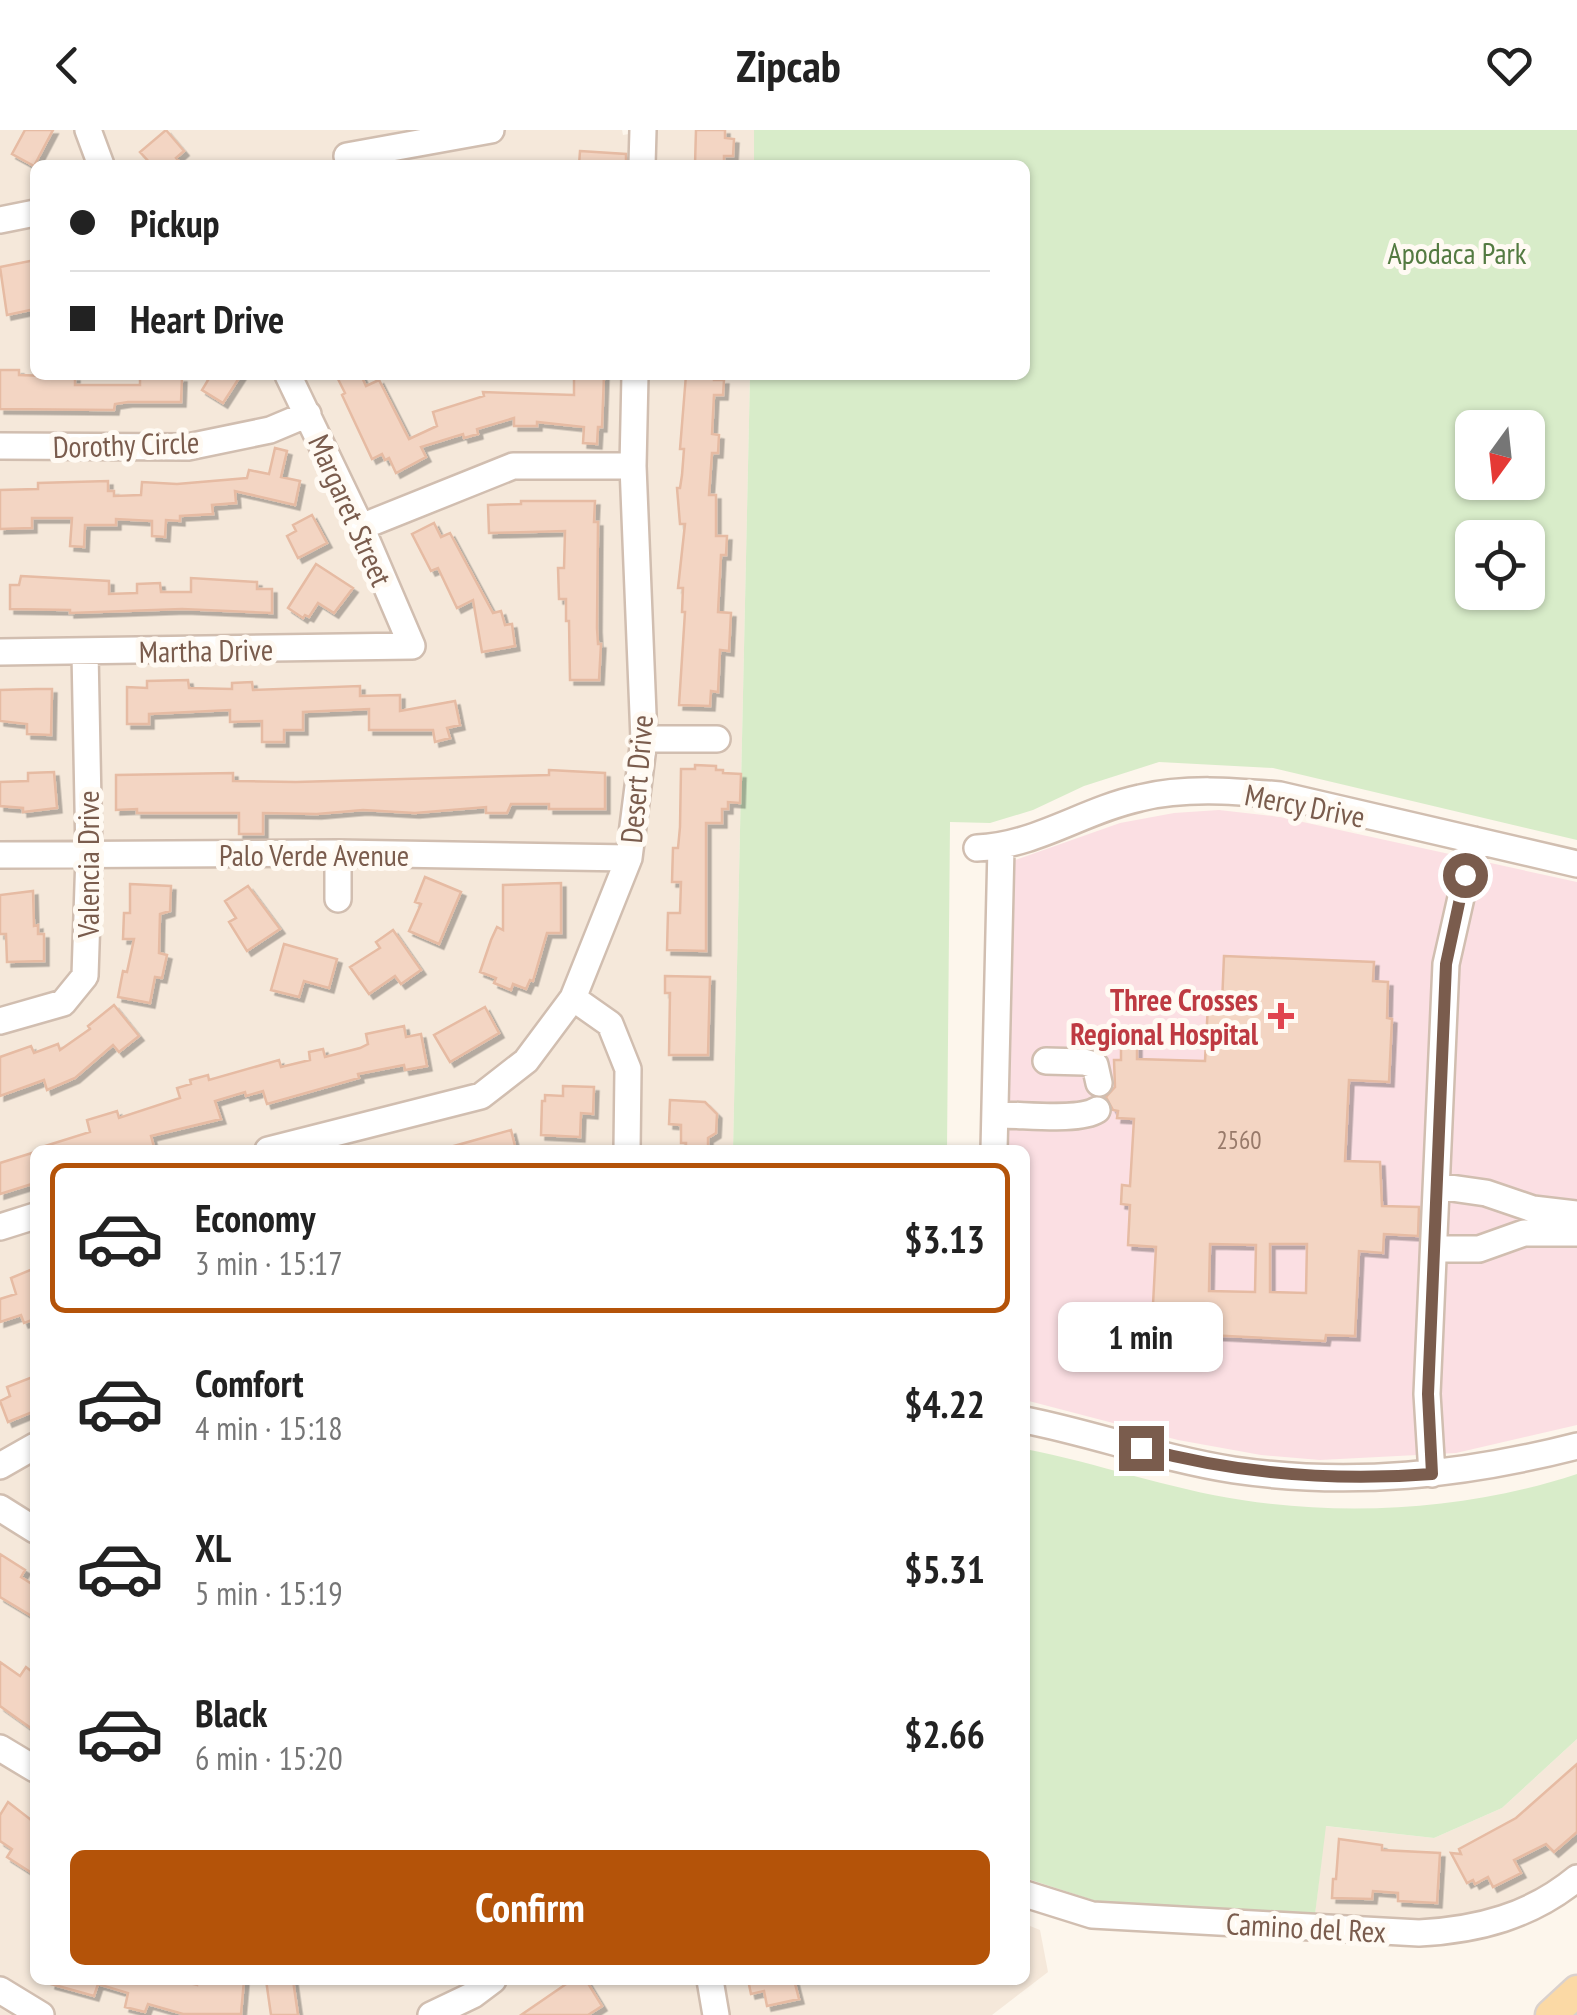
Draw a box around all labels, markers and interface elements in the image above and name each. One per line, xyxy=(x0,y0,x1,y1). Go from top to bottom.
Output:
text: Zipcab xyxy=(736,36,841,94)
icon: back xyxy=(40,38,95,93)
icon: heart xyxy=(1482,38,1537,93)
text: Pickup xyxy=(130,198,220,247)
park label: Apodaca Park xyxy=(1388,233,1527,272)
text: Heart Drive xyxy=(130,294,284,343)
north arrow xyxy=(1455,410,1545,500)
map controls xyxy=(1455,410,1545,610)
street label: Dorothy Circle xyxy=(52,422,200,466)
street label: Margaret Street xyxy=(300,428,402,592)
button: locate xyxy=(1455,520,1545,610)
street label: Martha Drive xyxy=(138,629,274,671)
street label: Desert Drive xyxy=(611,713,661,845)
street label: Mercy Drive xyxy=(1242,774,1368,836)
street label: Valencia Drive xyxy=(68,790,107,939)
street label: Palo Verde Avenue xyxy=(219,835,409,874)
route start xyxy=(1443,853,1488,898)
place label: Three Crosses Regional Hospital xyxy=(1070,980,1259,1053)
marker: Three Crosses Regional Hospital xyxy=(1268,1003,1294,1029)
house number: 2560 xyxy=(1216,1124,1262,1156)
icon: car xyxy=(75,1193,165,1283)
text: Economy xyxy=(195,1193,315,1242)
text: $3.13 xyxy=(904,1214,985,1263)
text: 3 min · 15:17 xyxy=(195,1242,343,1284)
callout: 1 min xyxy=(1058,1303,1224,1373)
text: 1 min xyxy=(1108,1316,1173,1358)
icon: car xyxy=(75,1358,165,1448)
text: Comfort xyxy=(195,1358,304,1407)
text: $4.22 xyxy=(904,1379,985,1428)
text: 4 min · 15:18 xyxy=(195,1407,343,1449)
route end xyxy=(1119,1426,1164,1471)
icon: car xyxy=(75,1523,165,1613)
text: XL xyxy=(195,1523,231,1572)
text: $5.31 xyxy=(904,1544,985,1593)
text: 5 min · 15:19 xyxy=(195,1572,343,1614)
icon: car xyxy=(75,1688,165,1778)
text: Black xyxy=(195,1688,268,1737)
text: $2.66 xyxy=(904,1709,985,1758)
text: 6 min · 15:20 xyxy=(195,1737,343,1779)
button: Confirm xyxy=(70,1850,990,1965)
street label: Camino del Rex xyxy=(1225,1903,1387,1951)

